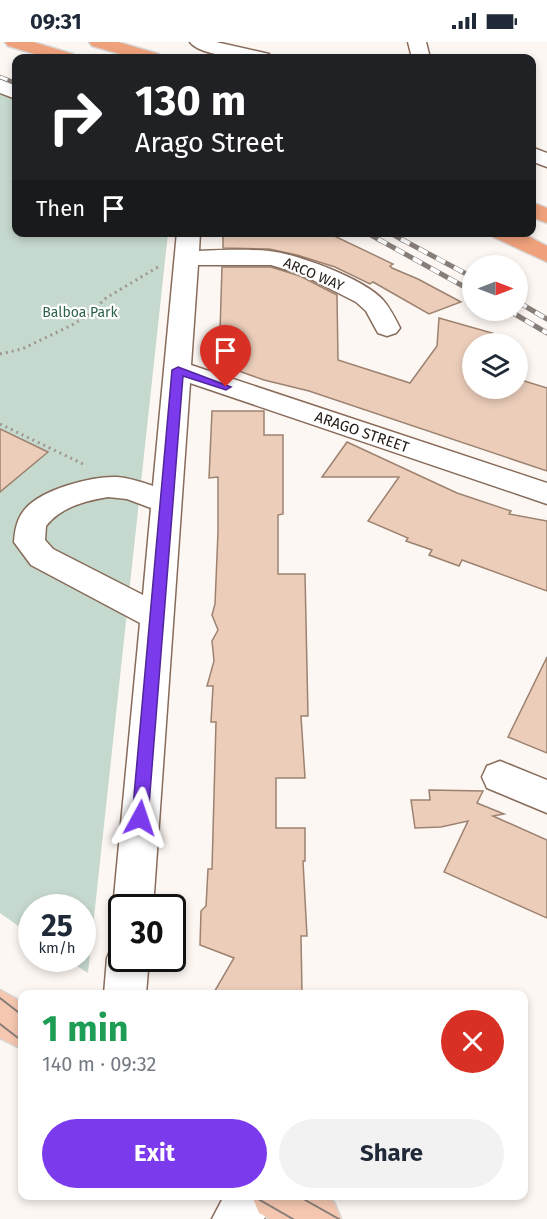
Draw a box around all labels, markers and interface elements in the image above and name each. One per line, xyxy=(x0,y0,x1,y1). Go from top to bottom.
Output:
text: 09:31 xyxy=(30,8,82,35)
text: 130 m xyxy=(135,76,246,126)
icon: right xyxy=(36,78,114,156)
text: Arago Street xyxy=(135,127,284,159)
icon: arrive xyxy=(97,192,130,225)
text: Then xyxy=(36,195,85,222)
street label: ARCO WAY xyxy=(281,254,347,295)
north arrow xyxy=(462,255,528,321)
map controls xyxy=(462,255,528,399)
park label: Balboa Park xyxy=(42,304,118,321)
pin xyxy=(200,325,251,387)
button: layers xyxy=(462,333,528,399)
icon: arrive xyxy=(209,334,242,367)
street label: ARAGO STREET xyxy=(313,407,412,457)
position arrow xyxy=(108,786,172,850)
speed limit sign: 30 xyxy=(108,894,186,972)
text: 25 xyxy=(41,908,73,944)
text: km/h xyxy=(38,939,76,957)
text: 1 min xyxy=(42,1007,129,1051)
button: close xyxy=(441,1010,504,1073)
text: 140 m · 09:32 xyxy=(42,1052,156,1076)
button: Exit xyxy=(42,1119,267,1188)
button: Share xyxy=(279,1119,504,1188)

